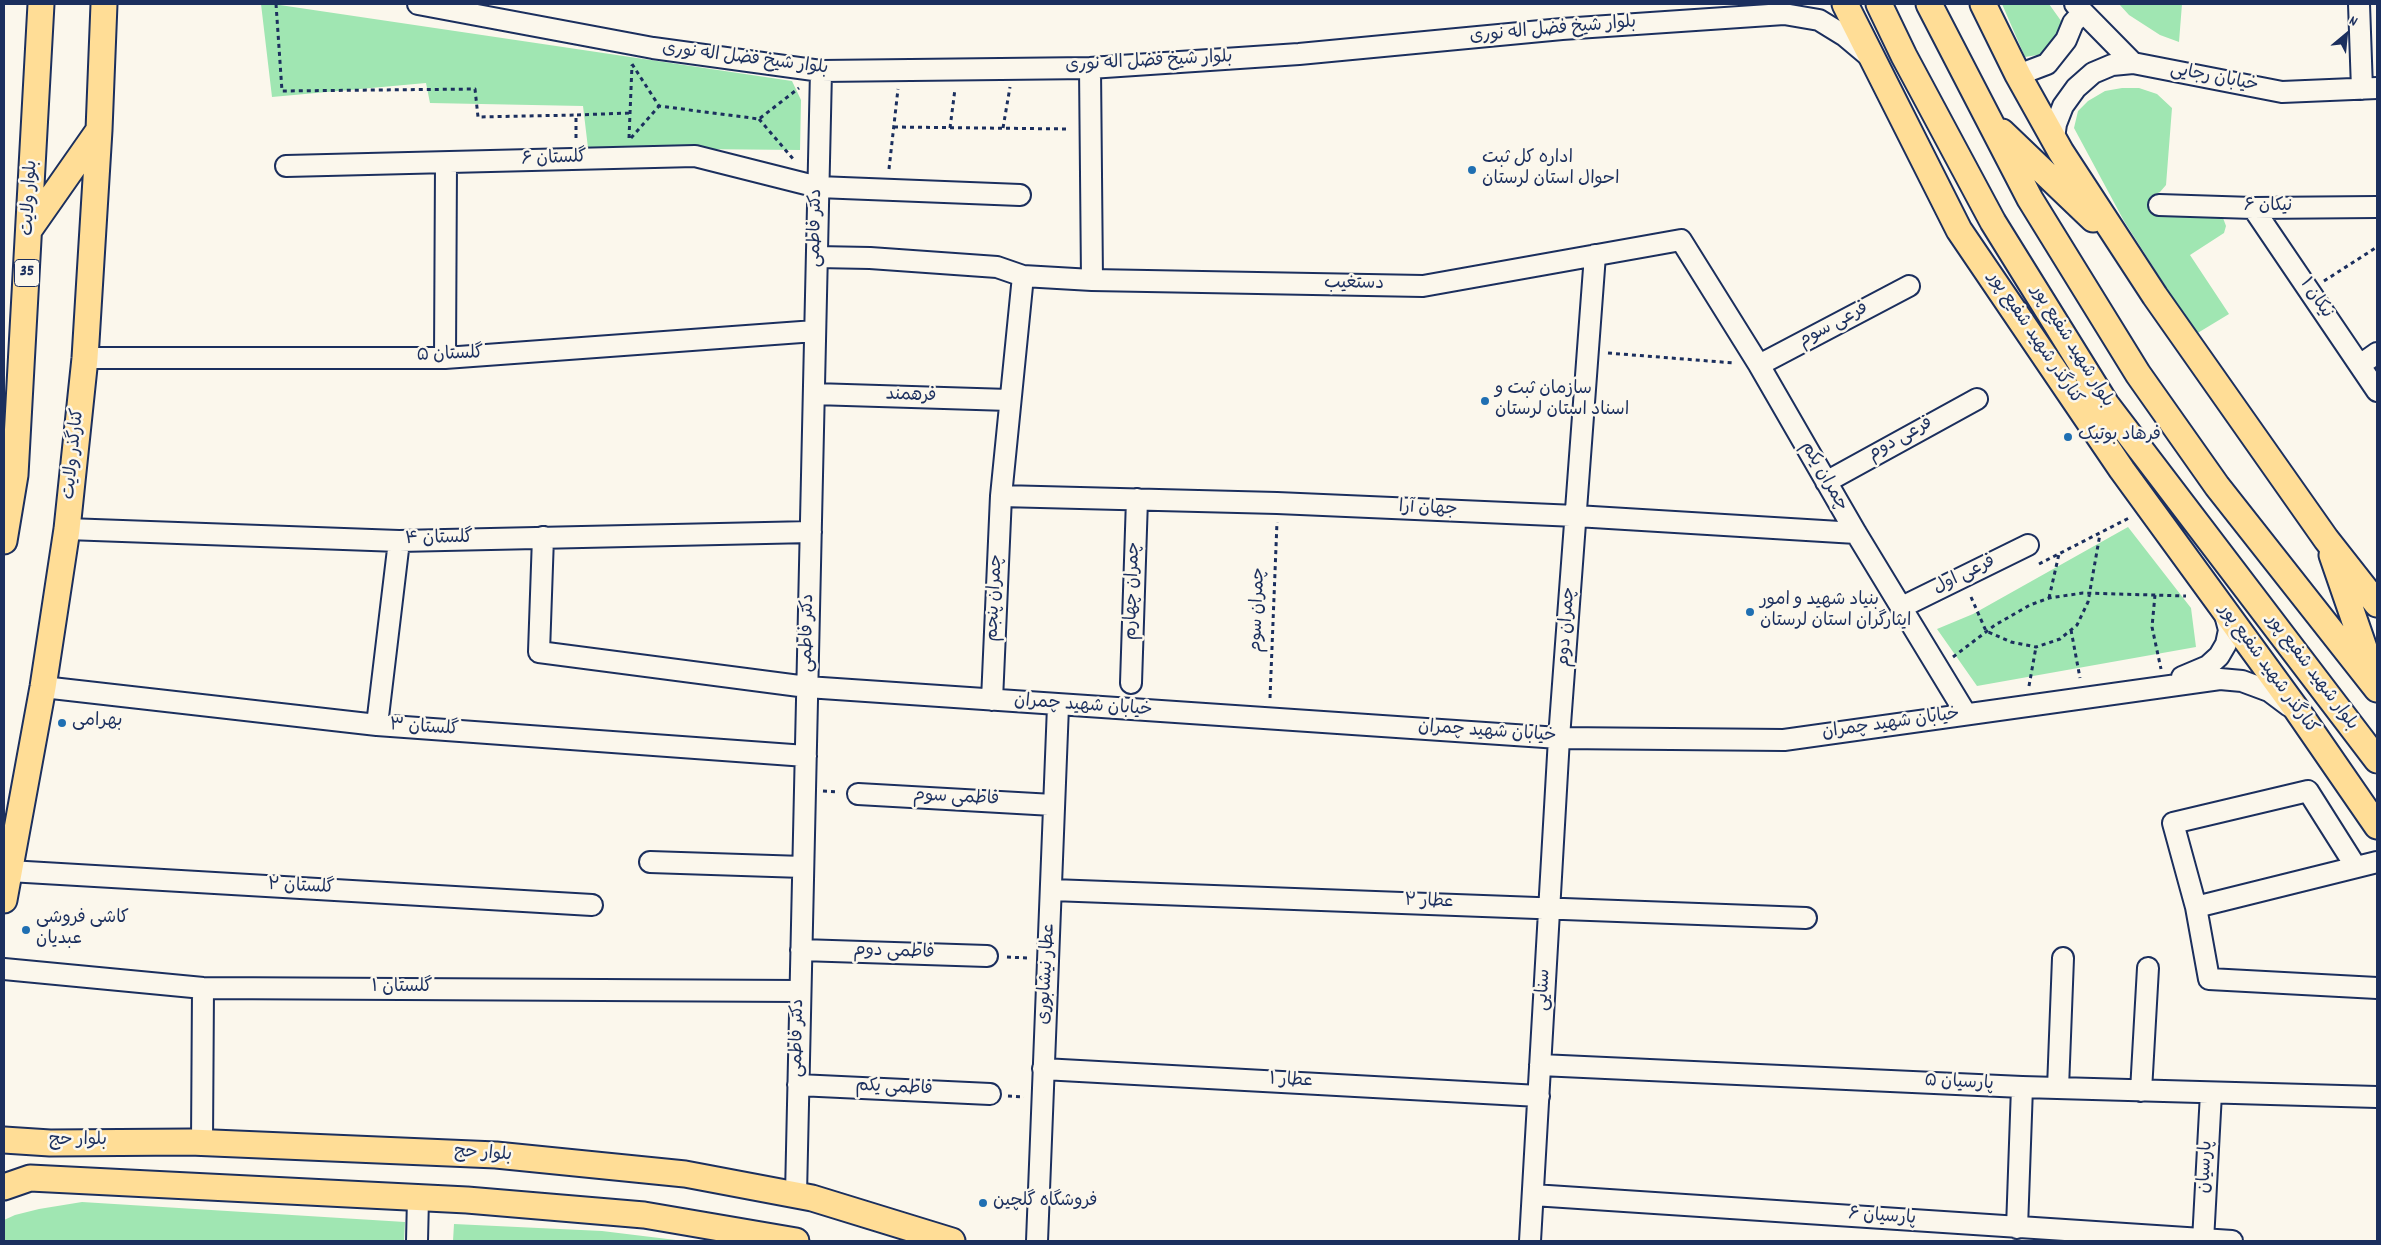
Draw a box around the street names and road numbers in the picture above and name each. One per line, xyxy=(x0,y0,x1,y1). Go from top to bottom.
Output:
street label: بلوار شیخ فضل اله نوری xyxy=(1469,13,1637,49)
street label: بلوار شیخ فضل اله نوری xyxy=(661,39,829,81)
street label: بلوار شیخ فضل اله نوری xyxy=(1065,48,1233,78)
street label: خیابان رجایی xyxy=(2168,60,2260,98)
street label: گلستان ۶ xyxy=(521,148,587,172)
street label: بلوار ولایت xyxy=(18,160,44,236)
street label: دکتر فاطمی xyxy=(806,189,828,267)
street label: نیکان ۶ xyxy=(2244,197,2292,219)
road number: 35 xyxy=(15,260,40,286)
street label: کنارگذر شهید شفیع پور xyxy=(1982,269,2086,409)
street label: دستغیب xyxy=(1324,274,1384,296)
street label: نیکان ۱ xyxy=(2294,275,2336,323)
street label: بلوار شهید شفیع پور xyxy=(2025,282,2117,412)
street label: فرعی سوم xyxy=(1796,299,1872,353)
street label: گلستان ۵ xyxy=(416,344,484,368)
street label: فرهمند xyxy=(885,385,937,409)
street label: کنارگذر ولایت xyxy=(59,407,91,501)
street label: فرعی دوم xyxy=(1865,413,1937,467)
street label: چمران یکم xyxy=(1795,438,1851,516)
street label: جهان آرا xyxy=(1398,498,1458,522)
street label: گلستان ۴ xyxy=(405,529,473,551)
street label: چمران چهارم xyxy=(1121,541,1147,641)
street label: فرعی اول xyxy=(1931,552,1999,600)
street label: چمران پنجم xyxy=(983,554,1009,642)
street label: چمران سوم xyxy=(1247,567,1271,653)
street label: چمران دوم xyxy=(1554,586,1582,668)
street label: دکتر فاطمی xyxy=(798,594,820,672)
street label: کنارگذر شهید شفیع پور xyxy=(2213,601,2321,739)
street label: بلوار شهید شفیع پور xyxy=(2260,611,2362,735)
street label: خیابان شهید چمران xyxy=(1013,691,1153,723)
street label: خیابان شهید چمران xyxy=(1821,705,1961,745)
street label: گلستان ۳ xyxy=(389,716,459,742)
street label: خیابان شهید چمران xyxy=(1417,717,1557,749)
street label: فاطمی سوم xyxy=(912,786,1000,812)
street label: گلستان ۲ xyxy=(267,875,335,901)
street label: عطار ۲ xyxy=(1404,891,1454,915)
street label: عطار نیشابوری xyxy=(1035,923,1061,1025)
street label: فاطمی دوم xyxy=(853,941,935,965)
street label: سنایی xyxy=(1533,968,1557,1012)
street label: گلستان ۱ xyxy=(371,978,433,1000)
street label: دکتر فاطمی xyxy=(788,999,810,1077)
street label: عطار ۱ xyxy=(1269,1070,1313,1094)
street label: پارسیان ۵ xyxy=(1924,1071,1994,1097)
street label: فاطمی یکم xyxy=(855,1076,933,1102)
street label: بلوار حج xyxy=(49,1131,107,1153)
street label: پارسیان xyxy=(2195,1140,2219,1194)
street label: بلوار حج xyxy=(453,1142,513,1168)
street label: پارسیان ۶ xyxy=(1847,1205,1917,1231)

